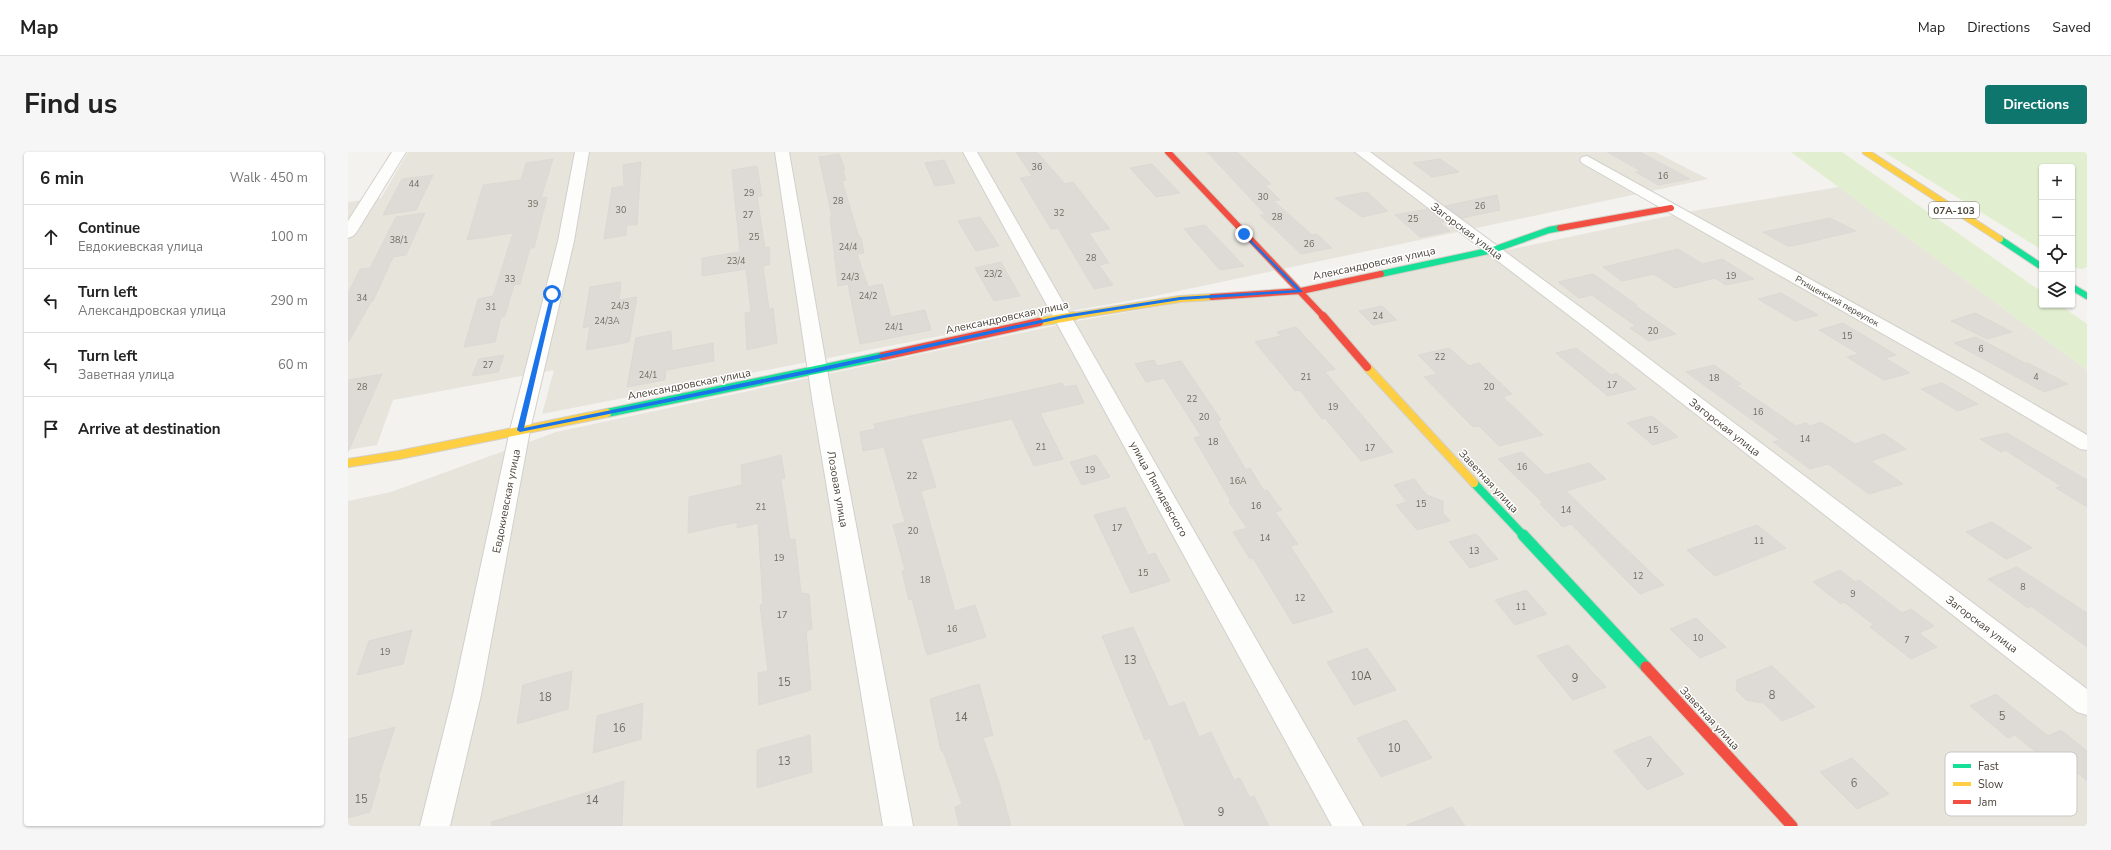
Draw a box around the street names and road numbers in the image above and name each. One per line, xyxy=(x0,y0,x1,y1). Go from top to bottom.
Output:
street label: Загорская улица xyxy=(1428,199,1506,264)
road number: 07А-103 xyxy=(1929,202,1979,218)
street label: Александровская улица xyxy=(1311,243,1437,284)
street label: Ртищенский переулок xyxy=(1793,273,1881,329)
street label: Александровская улица xyxy=(944,297,1070,338)
street label: Александровская улица xyxy=(626,365,752,404)
street label: Загорская улица xyxy=(1686,395,1764,460)
street label: улица Ляпидевского xyxy=(1126,439,1191,540)
street label: Заветная улица xyxy=(1455,446,1522,516)
street label: Евдокиевская улица xyxy=(489,448,524,554)
street label: Лозовая улица xyxy=(823,450,852,529)
street label: Загорская улица xyxy=(1943,592,2021,657)
street label: Заветная улица xyxy=(1676,683,1743,753)

